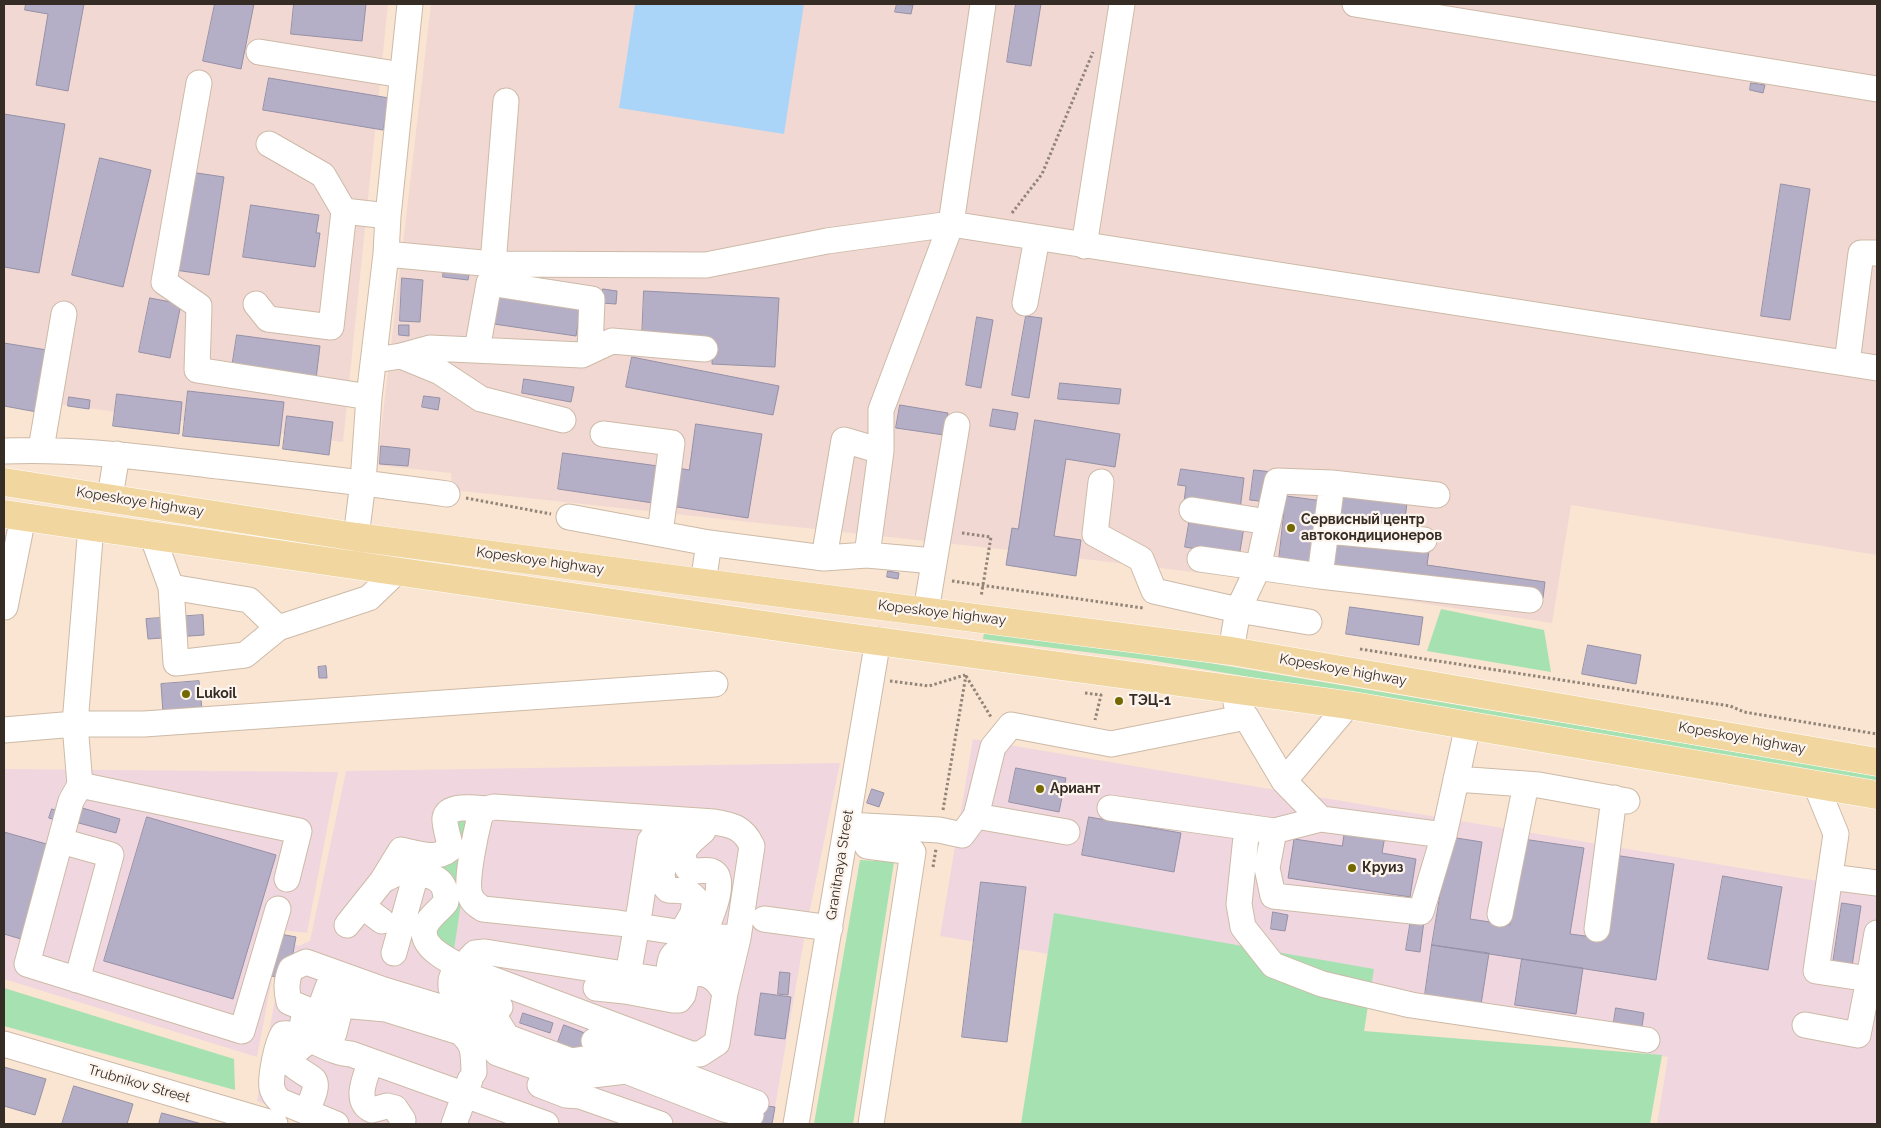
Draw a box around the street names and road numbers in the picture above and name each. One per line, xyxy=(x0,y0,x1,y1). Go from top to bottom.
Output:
street label: Kopeskoye highway xyxy=(75,484,205,520)
street label: Kopeskoye highway xyxy=(475,544,605,578)
street label: Kopeskoye highway xyxy=(877,597,1007,629)
street label: Kopeskoye highway xyxy=(1278,651,1408,689)
street label: Kopeskoye highway xyxy=(1677,719,1807,757)
street label: Granitnaya Street xyxy=(823,809,857,921)
street label: Trubnikov Street xyxy=(86,1061,192,1107)

